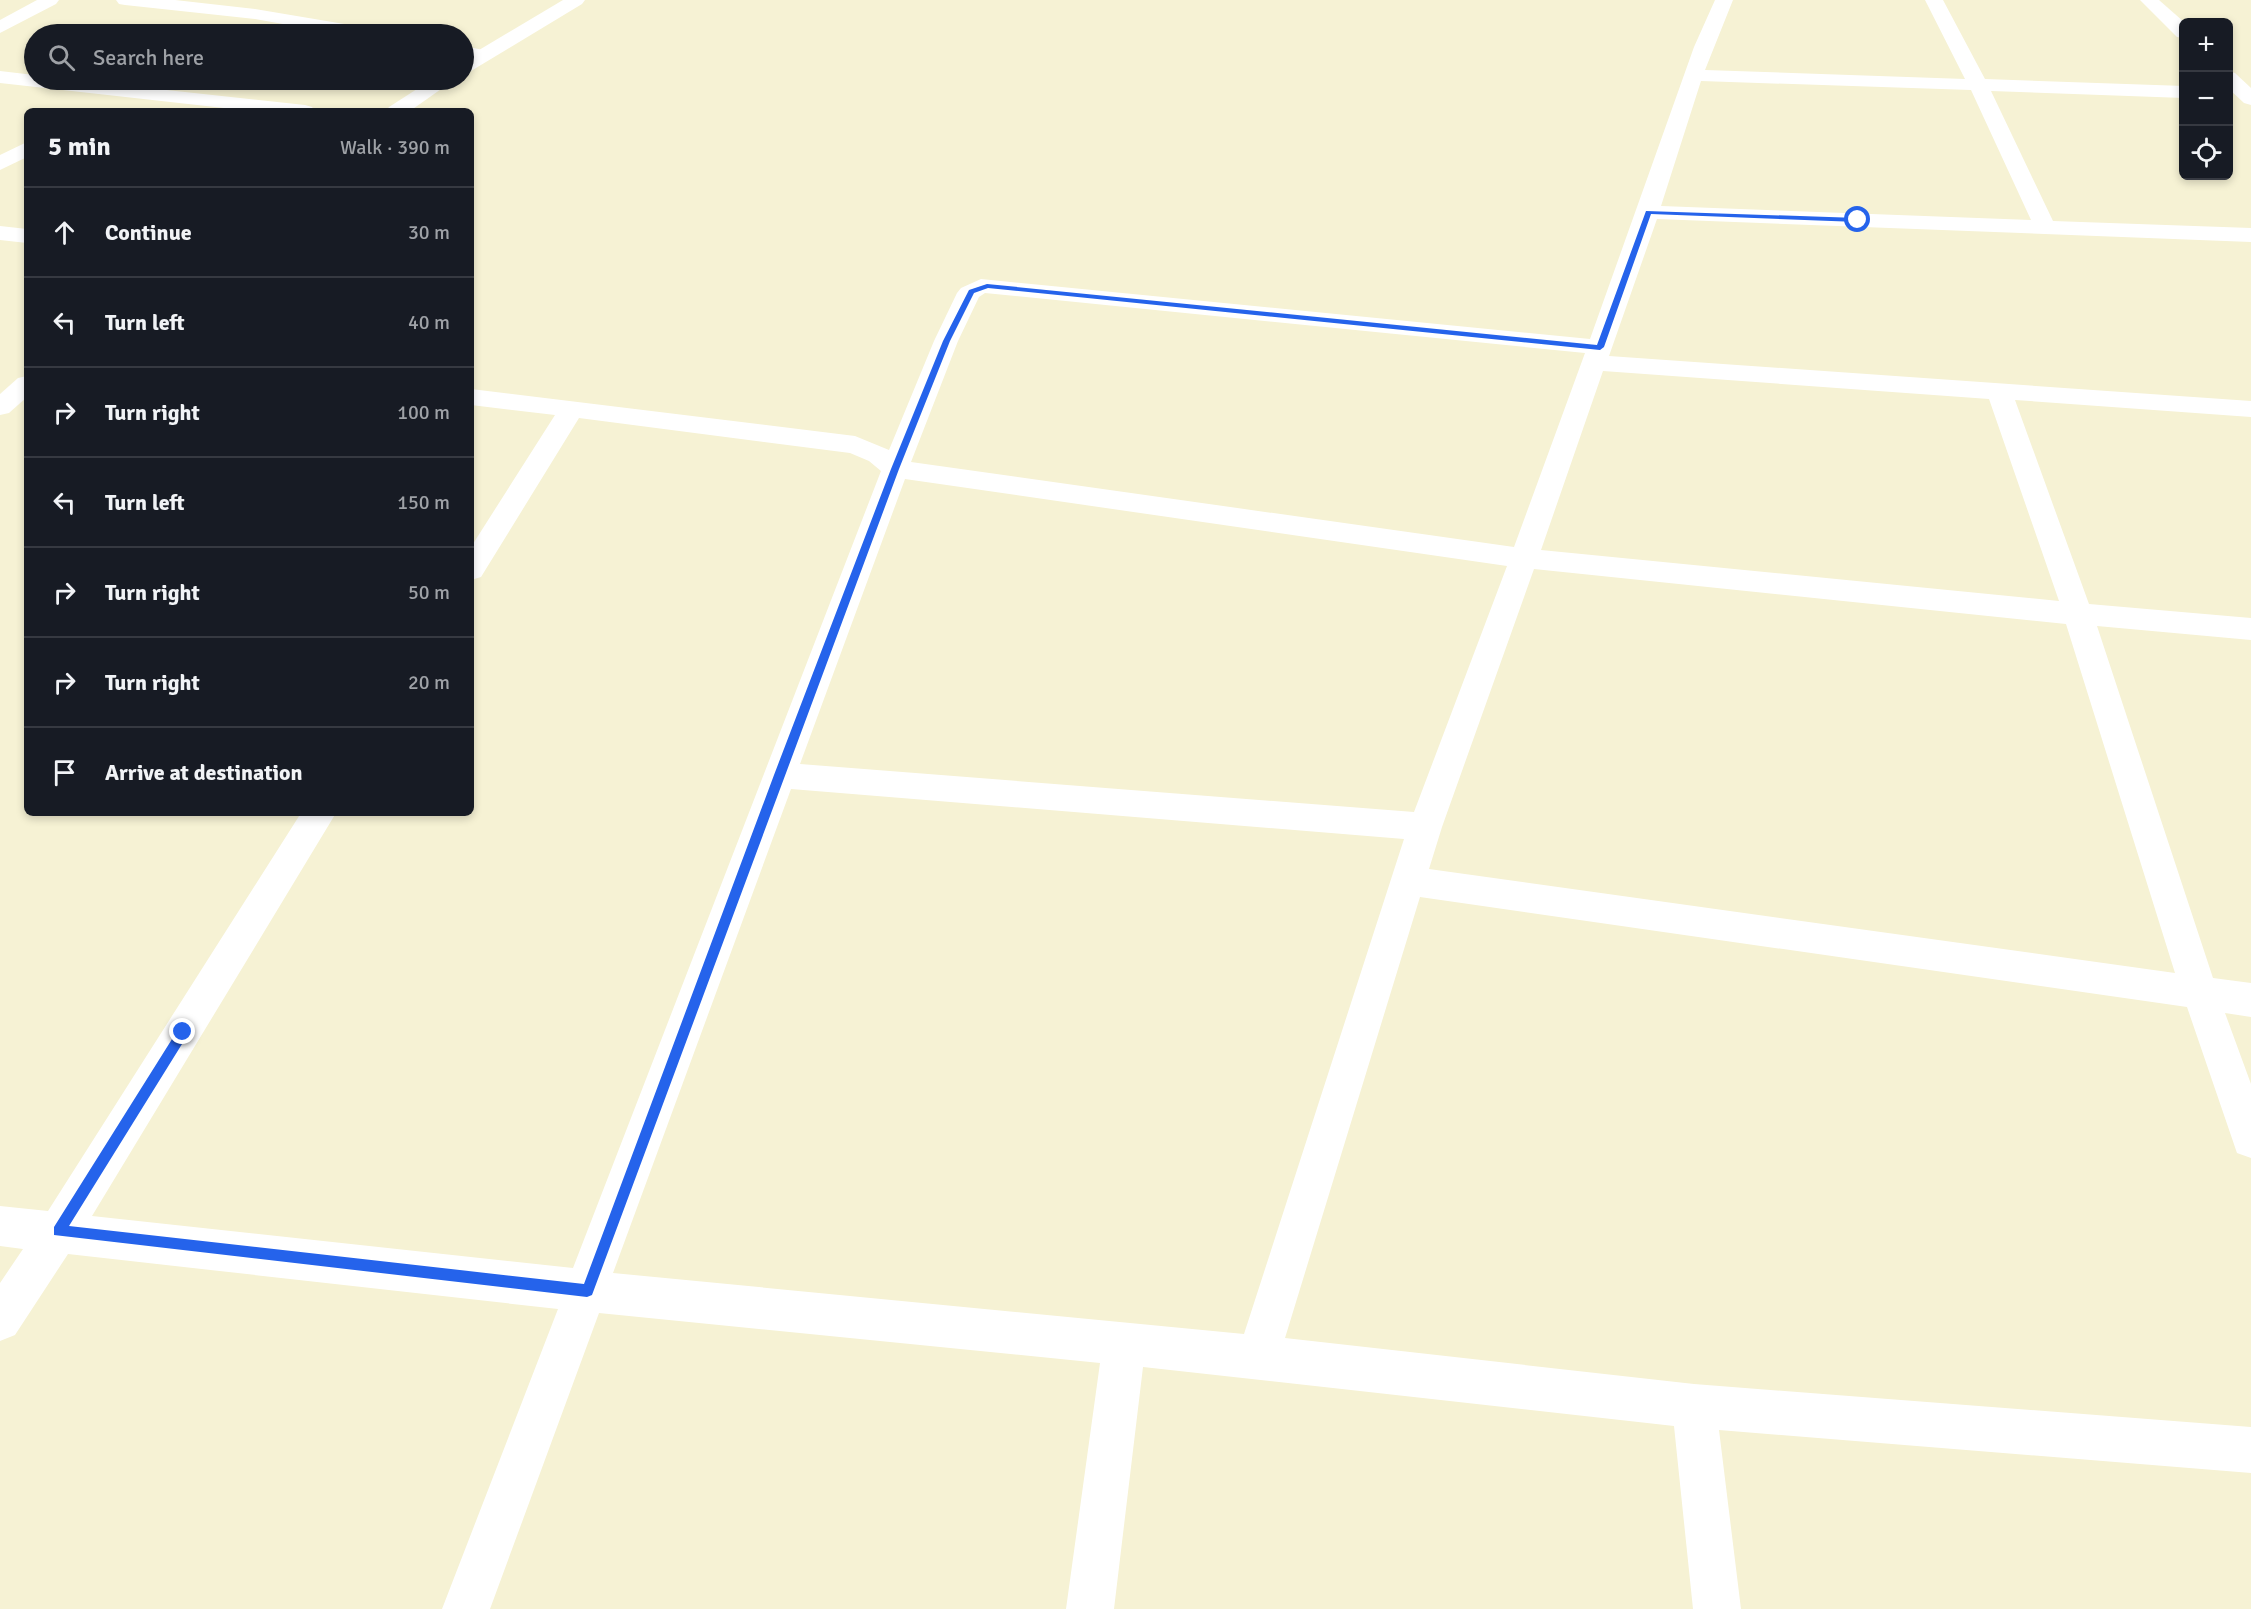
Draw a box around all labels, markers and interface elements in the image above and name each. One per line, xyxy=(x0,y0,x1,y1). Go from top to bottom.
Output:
map controls xyxy=(2179,18,2233,180)
button: + xyxy=(2179,18,2233,72)
search box xyxy=(24,24,474,90)
icon: search xyxy=(45,41,78,74)
text: Search here xyxy=(93,44,204,71)
button: − xyxy=(2179,72,2233,126)
button: locate xyxy=(2179,126,2233,180)
text: 5 min xyxy=(48,131,111,163)
text: Walk · 390 m xyxy=(340,135,450,160)
route start xyxy=(1844,206,1870,232)
icon: ahead xyxy=(48,216,81,249)
text: Continue xyxy=(105,219,192,246)
text: 30 m xyxy=(408,220,450,245)
icon: left xyxy=(48,306,81,339)
text: Turn left xyxy=(105,309,185,336)
text: 40 m xyxy=(408,310,450,335)
icon: right xyxy=(48,396,81,429)
text: Turn right xyxy=(105,399,200,426)
text: 100 m xyxy=(397,400,450,425)
icon: left xyxy=(48,486,81,519)
text: Turn left xyxy=(105,489,185,516)
text: 150 m xyxy=(397,490,450,515)
icon: right xyxy=(48,576,81,609)
text: Turn right xyxy=(105,579,200,606)
text: 50 m xyxy=(408,580,450,605)
icon: right xyxy=(48,666,81,699)
text: Turn right xyxy=(105,669,200,696)
text: 20 m xyxy=(408,670,450,695)
icon: arrive xyxy=(48,756,81,789)
text: Arrive at destination xyxy=(105,759,302,786)
route end xyxy=(169,1018,195,1044)

